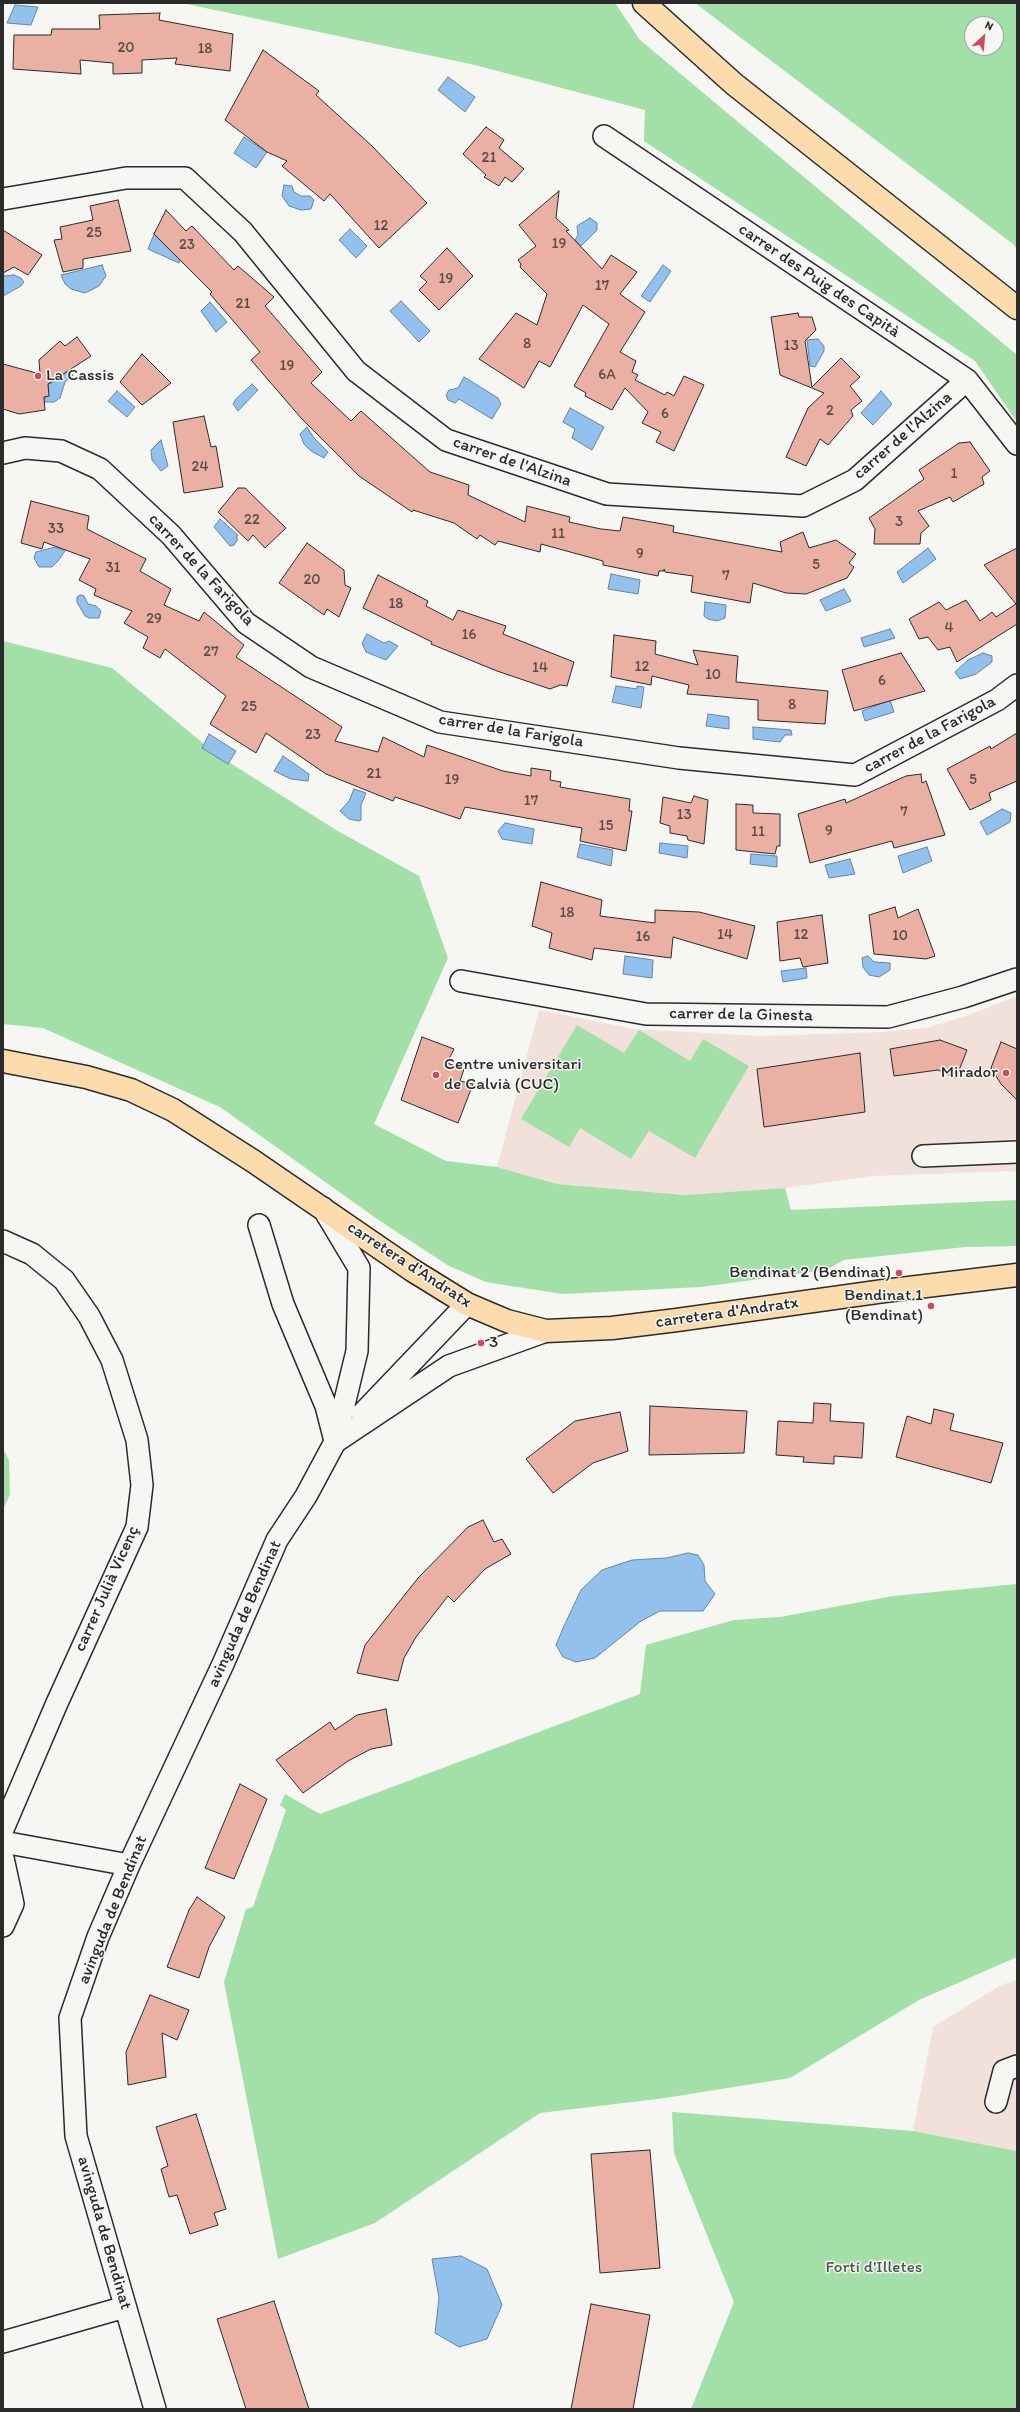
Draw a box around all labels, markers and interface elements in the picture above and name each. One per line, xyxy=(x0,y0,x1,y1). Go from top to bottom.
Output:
north arrow xyxy=(964,16,1004,56)
text: N xyxy=(983,18,995,33)
house number: 20 xyxy=(117,39,135,57)
house number: 18 xyxy=(197,40,213,58)
house number: 21 xyxy=(482,149,496,167)
house number: 12 xyxy=(374,217,388,235)
street label: carrer des Puig des Capità xyxy=(734,219,904,343)
house number: 25 xyxy=(86,224,102,242)
house number: 19 xyxy=(552,235,566,253)
house number: 23 xyxy=(179,236,195,254)
house number: 19 xyxy=(439,270,453,288)
house number: 17 xyxy=(595,277,609,295)
house number: 21 xyxy=(236,295,250,313)
house number: 8 xyxy=(523,335,531,353)
house number: 13 xyxy=(783,337,799,355)
house number: 19 xyxy=(280,357,294,375)
place label: La Cassis xyxy=(46,366,114,386)
house number: 6A xyxy=(598,366,616,384)
marker: La Cassis xyxy=(33,371,43,381)
street label: carrer de l'Alzina xyxy=(850,388,956,484)
house number: 2 xyxy=(826,402,834,420)
house number: 6 xyxy=(661,405,669,423)
street label: carrer de l'Alzina xyxy=(450,432,574,492)
house number: 24 xyxy=(192,458,208,476)
house number: 1 xyxy=(951,465,957,483)
street label: carrer de la Farigola xyxy=(144,510,258,630)
house number: 22 xyxy=(244,511,260,529)
house number: 3 xyxy=(895,513,903,531)
house number: 33 xyxy=(48,520,64,538)
house number: 11 xyxy=(551,525,565,543)
house number: 9 xyxy=(636,545,644,563)
house number: 5 xyxy=(812,556,820,574)
house number: 31 xyxy=(105,559,121,577)
house number: 7 xyxy=(722,567,730,585)
house number: 20 xyxy=(303,571,321,589)
house number: 18 xyxy=(388,595,404,613)
house number: 29 xyxy=(146,610,162,628)
house number: 4 xyxy=(944,619,954,637)
house number: 16 xyxy=(462,626,476,644)
house number: 27 xyxy=(203,643,219,661)
house number: 12 xyxy=(635,658,649,676)
house number: 14 xyxy=(532,659,548,677)
house number: 10 xyxy=(705,666,721,684)
house number: 6 xyxy=(878,672,886,690)
street label: carrer de la Farigola xyxy=(861,692,999,778)
house number: 8 xyxy=(788,696,796,714)
house number: 25 xyxy=(241,698,257,716)
street label: carrer de la Farigola xyxy=(437,709,585,753)
house number: 23 xyxy=(305,726,321,744)
house number: 21 xyxy=(367,765,381,783)
house number: 19 xyxy=(445,771,459,789)
house number: 5 xyxy=(969,771,977,789)
house number: 17 xyxy=(524,792,538,810)
house number: 7 xyxy=(900,803,908,821)
house number: 13 xyxy=(676,806,692,824)
house number: 15 xyxy=(599,817,613,835)
house number: 9 xyxy=(825,822,833,840)
house number: 11 xyxy=(751,823,765,841)
house number: 18 xyxy=(559,904,575,922)
house number: 14 xyxy=(717,926,733,944)
house number: 12 xyxy=(794,926,808,944)
house number: 10 xyxy=(892,927,908,945)
house number: 16 xyxy=(636,928,650,946)
street label: carrer de la Ginesta xyxy=(669,1004,813,1026)
place label: Centre universitari de Calvià (CUC) xyxy=(444,1055,582,1095)
place label: Mirador xyxy=(941,1063,998,1083)
marker: Mirador xyxy=(1001,1068,1011,1078)
marker: Centre universitari de Calvià (CUC) xyxy=(431,1070,441,1080)
street label: carretera d'Andratx xyxy=(343,1217,475,1313)
place label: Bendinat 2 (Bendinat) xyxy=(729,1263,891,1283)
marker: Bendinat 2 (Bendinat) xyxy=(894,1268,904,1278)
place label: Bendinat 1 (Bendinat) xyxy=(844,1286,923,1326)
street label: carretera d'Andratx xyxy=(654,1293,800,1333)
marker: Bendinat 1 (Bendinat) xyxy=(926,1301,936,1311)
place label: 3 xyxy=(489,1333,498,1353)
marker: 3 xyxy=(476,1338,486,1348)
street label: carrer Julià Vicenç xyxy=(70,1523,144,1655)
street label: avinguda de Bendinat xyxy=(203,1537,287,1691)
street label: avinguda de Bendinat xyxy=(74,1833,152,1987)
street label: avinguda de Bendinat xyxy=(72,2154,136,2312)
park label: Fortí d'Illetes xyxy=(826,2258,922,2278)

